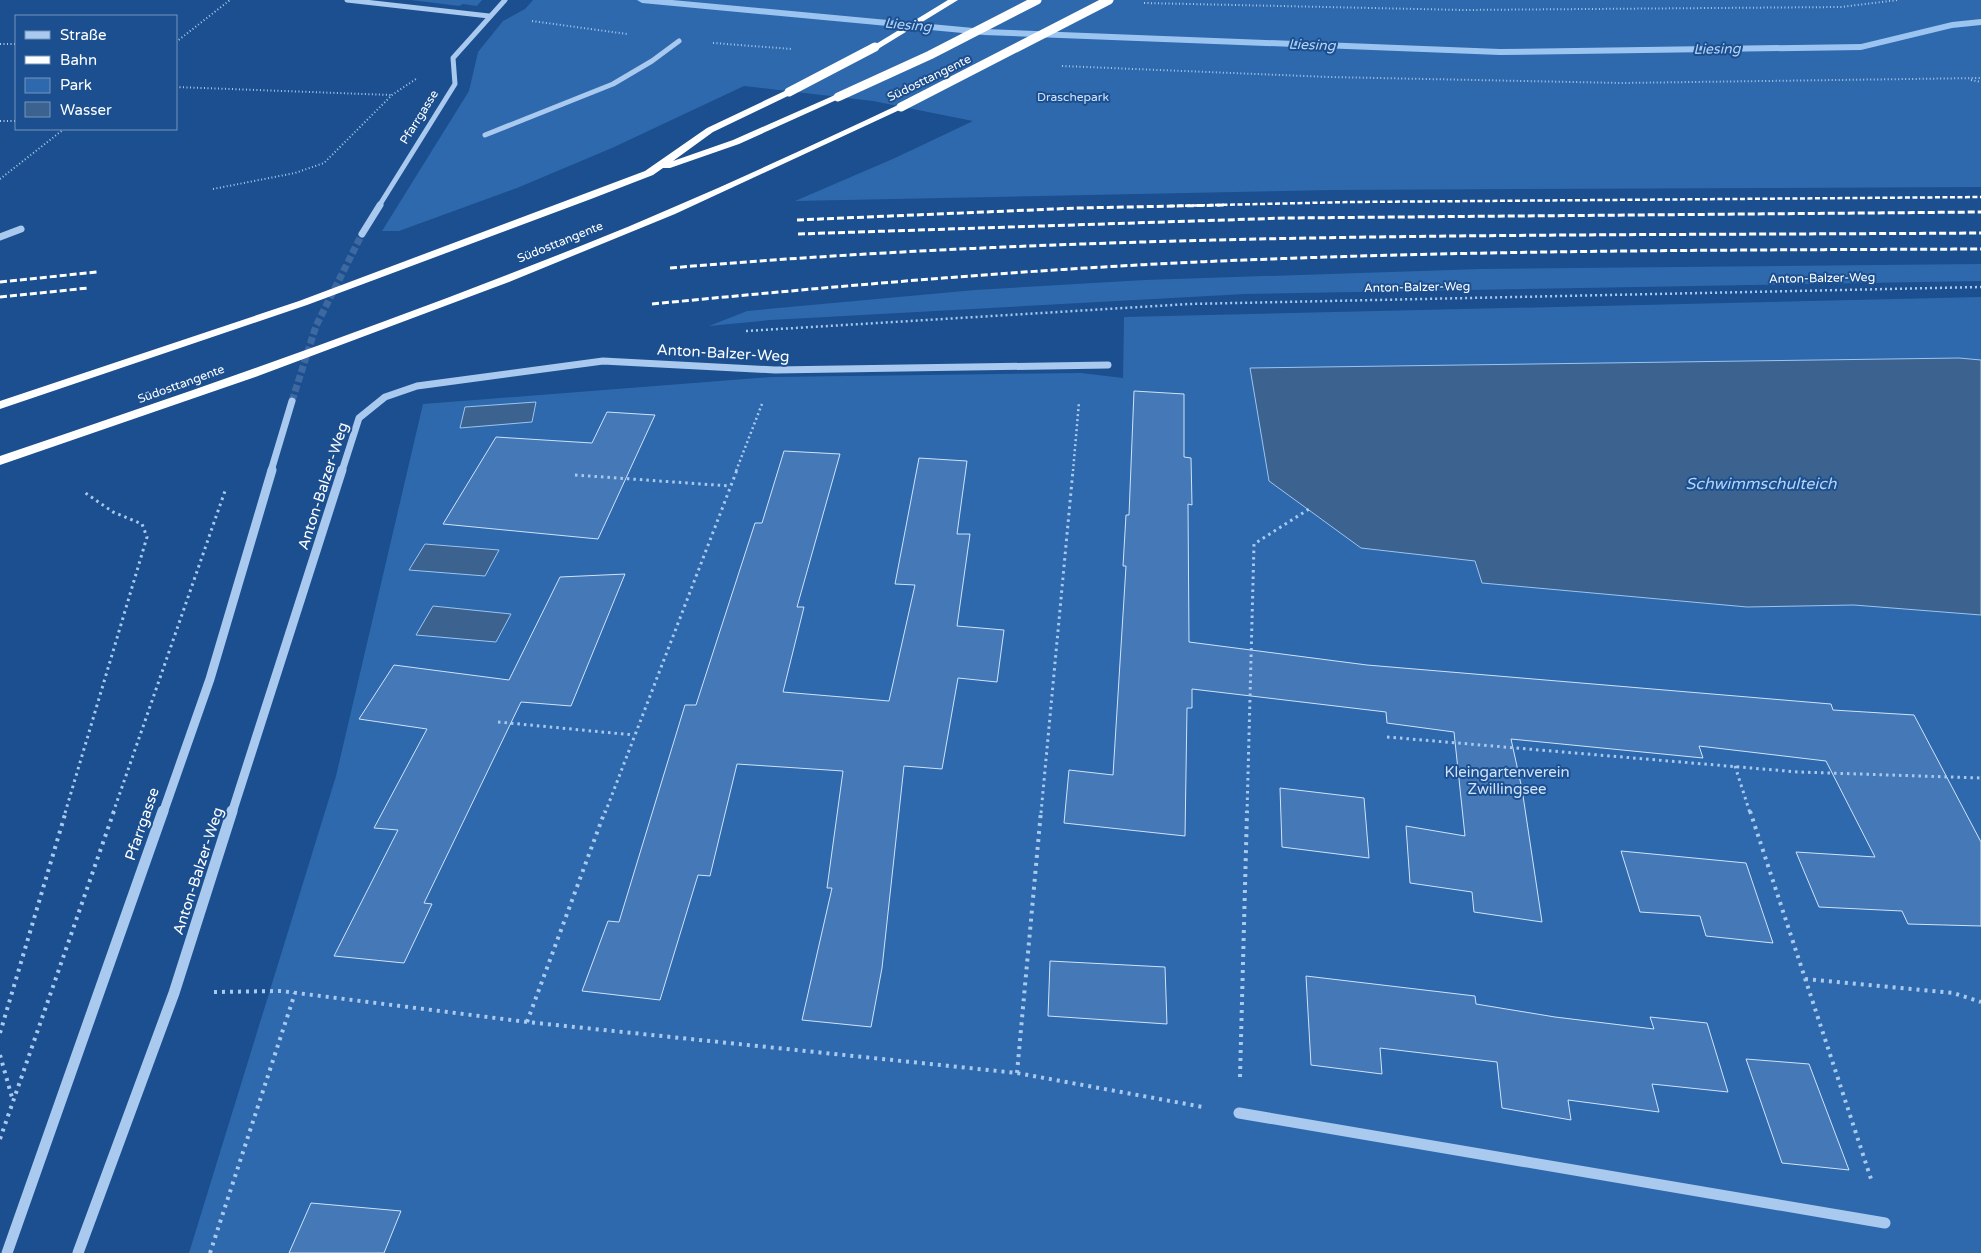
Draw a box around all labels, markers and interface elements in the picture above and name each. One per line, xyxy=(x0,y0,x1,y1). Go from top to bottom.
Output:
water label: Liesing xyxy=(884,14,933,36)
legend xyxy=(15,15,178,130)
text: Straße xyxy=(60,26,106,44)
water label: Liesing xyxy=(1288,36,1337,54)
water label: Liesing xyxy=(1693,40,1742,58)
text: Bahn xyxy=(60,51,97,69)
street label: Südosttangente xyxy=(885,52,973,104)
text: Park xyxy=(60,76,92,94)
street label: Pfarrgasse xyxy=(397,87,441,147)
park label: Draschepark xyxy=(1037,90,1109,104)
text: Wasser xyxy=(60,101,112,119)
street label: Südosttangente xyxy=(515,218,605,266)
street label: Anton-Balzer-Weg xyxy=(1769,270,1875,286)
street label: Anton-Balzer-Weg xyxy=(1364,279,1470,295)
street label: Anton-Balzer-Weg xyxy=(656,341,790,365)
street label: Südosttangente xyxy=(136,362,226,406)
street label: Anton-Balzer-Weg xyxy=(294,420,352,552)
water label: Schwimmschulteich xyxy=(1686,474,1838,494)
park label: Kleingartenverein Zwillingsee xyxy=(1444,763,1570,798)
street label: Pfarrgasse xyxy=(121,785,163,863)
street label: Anton-Balzer-Weg xyxy=(169,805,227,937)

